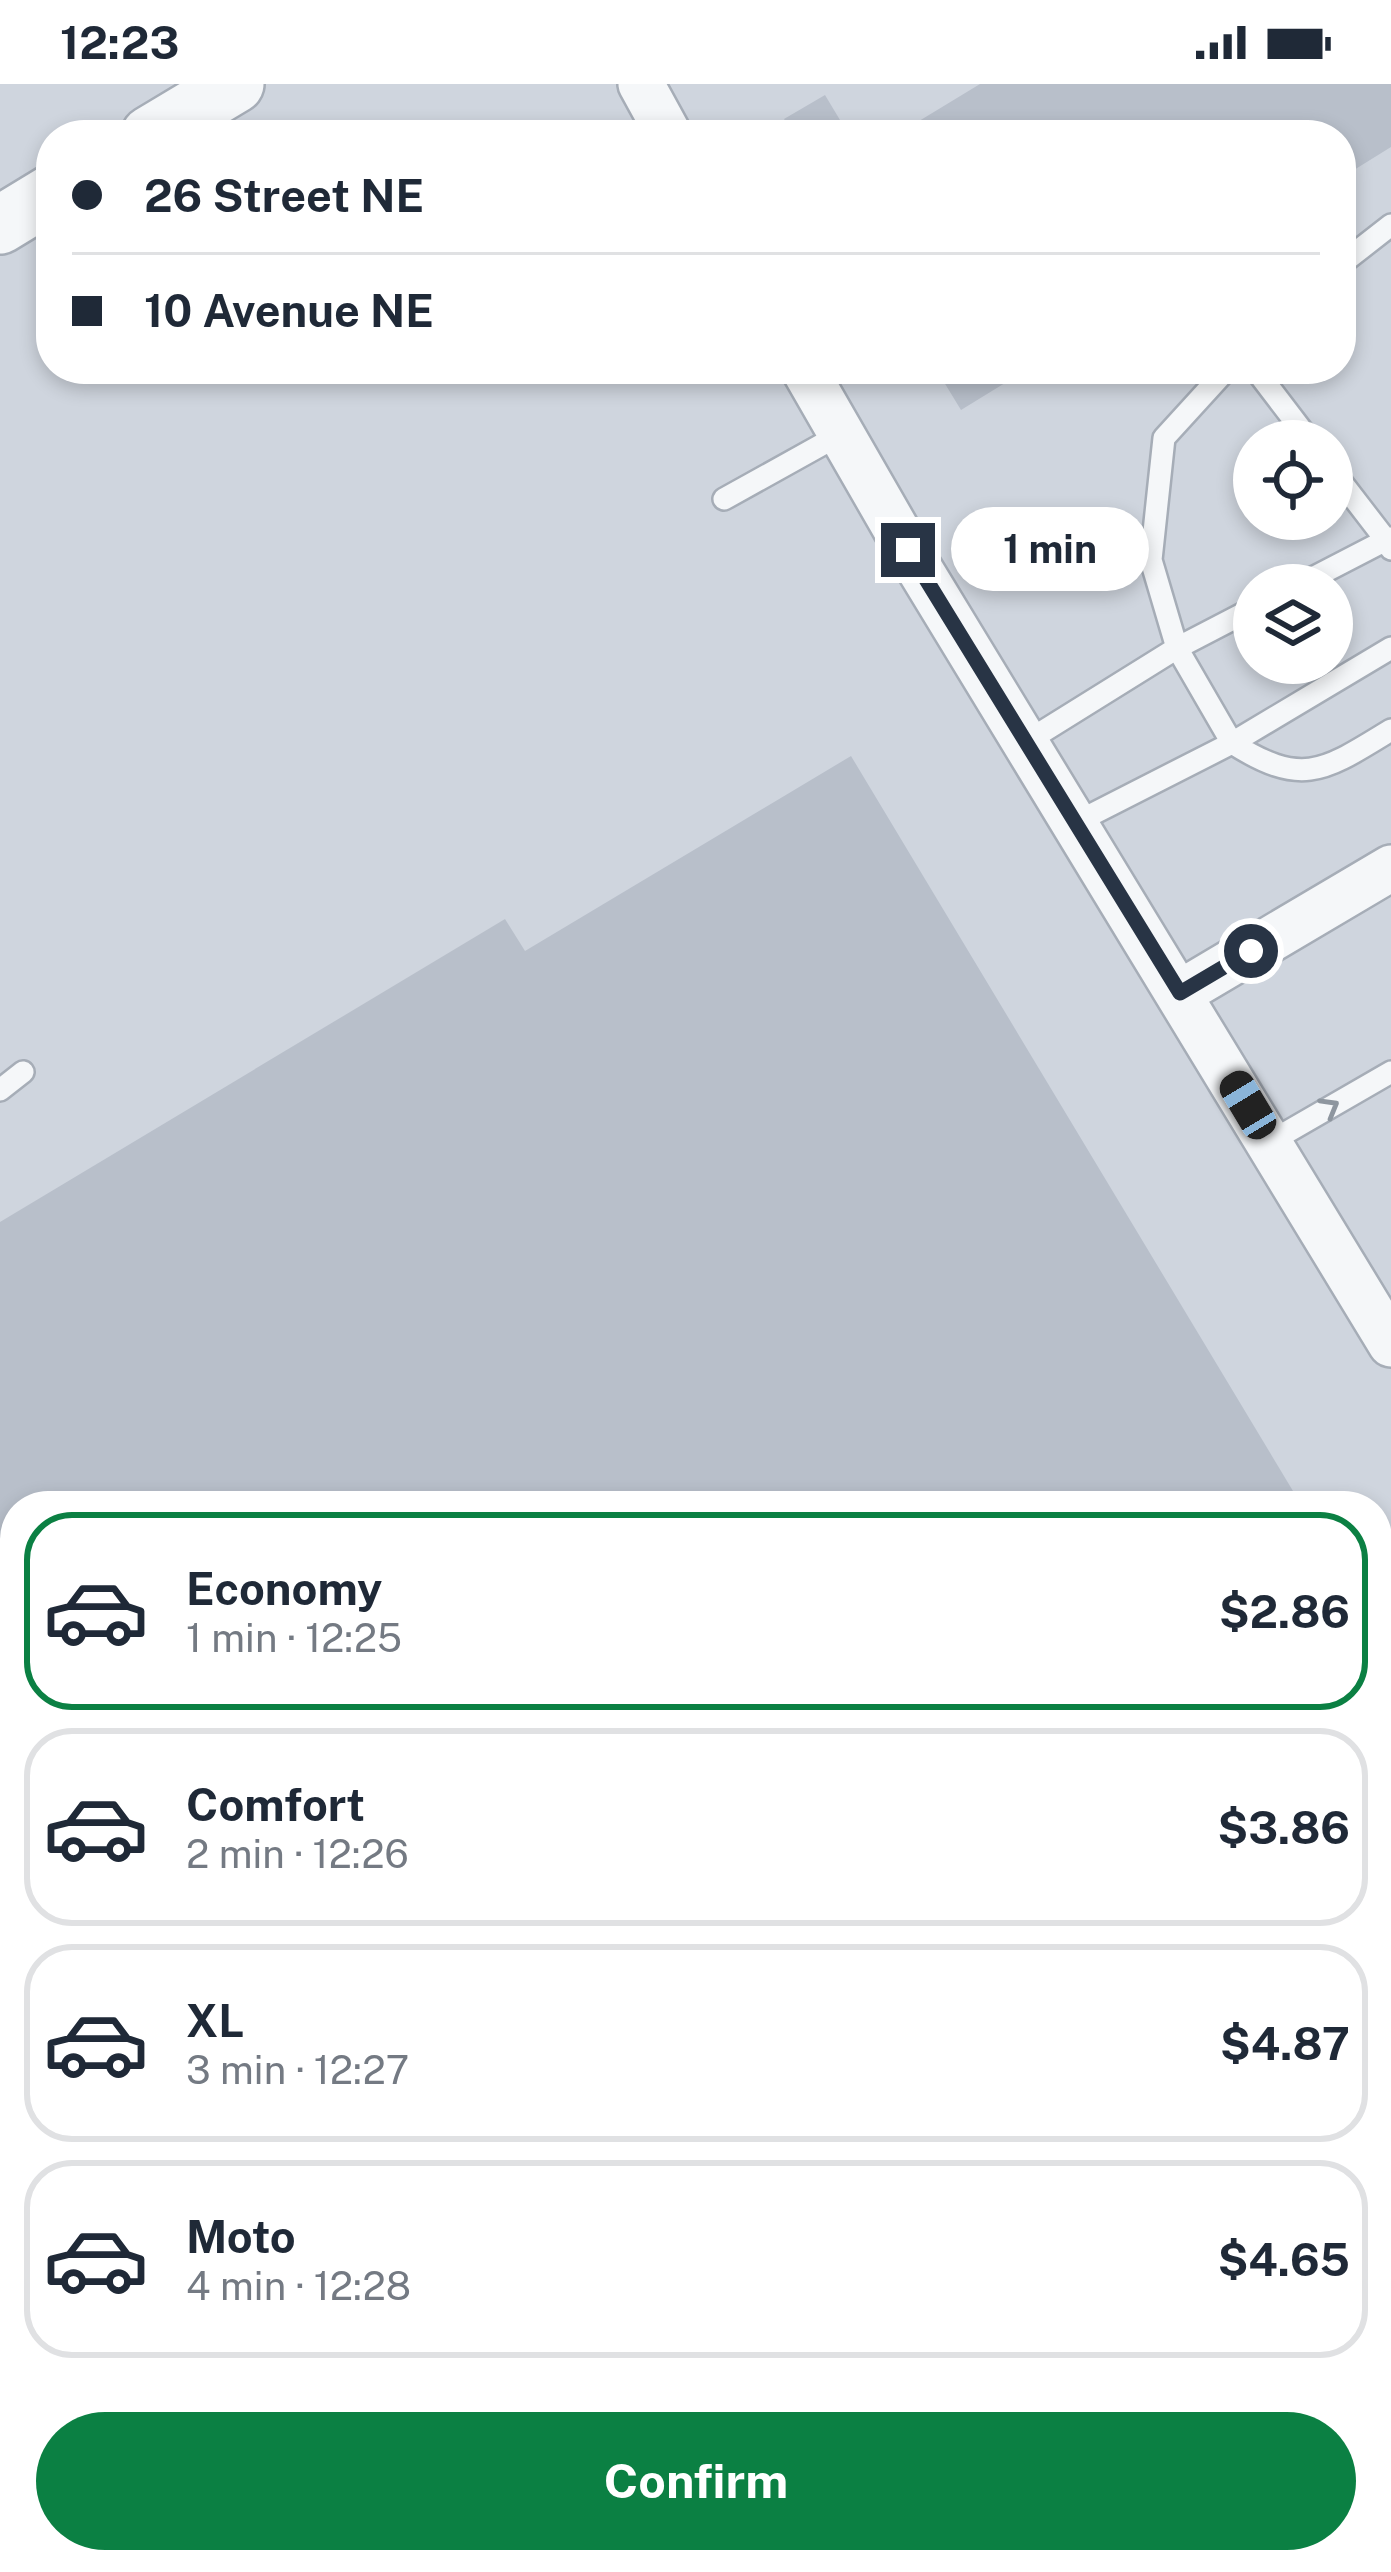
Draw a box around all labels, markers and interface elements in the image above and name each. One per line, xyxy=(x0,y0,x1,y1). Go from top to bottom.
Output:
text: 12:23 xyxy=(60,16,179,69)
text: 26 Street NE xyxy=(144,169,424,222)
text: 10 Avenue NE xyxy=(144,284,434,337)
map controls xyxy=(1233,420,1353,684)
button: locate xyxy=(1233,420,1353,540)
callout: 1 min xyxy=(950,508,1148,592)
route end xyxy=(881,523,935,577)
text: 1 min xyxy=(1003,526,1097,572)
button: layers xyxy=(1233,564,1353,684)
route start xyxy=(1224,924,1278,978)
car xyxy=(1214,1065,1282,1145)
one-way arrow xyxy=(1318,1099,1339,1121)
icon: car xyxy=(42,1557,150,1665)
text: Economy xyxy=(186,1562,382,1615)
text: $2.86 xyxy=(1219,1585,1350,1638)
text: 1 min · 12:25 xyxy=(186,1615,402,1661)
icon: car xyxy=(42,1773,150,1881)
text: Comfort xyxy=(186,1778,365,1831)
text: $3.86 xyxy=(1218,1801,1350,1854)
text: 2 min · 12:26 xyxy=(186,1831,409,1877)
icon: car xyxy=(42,1989,150,2097)
text: XL xyxy=(186,1994,244,2047)
text: $4.87 xyxy=(1220,2017,1350,2070)
text: 3 min · 12:27 xyxy=(186,2047,409,2093)
icon: car xyxy=(42,2205,150,2313)
text: Moto xyxy=(186,2210,296,2263)
text: $4.65 xyxy=(1218,2233,1350,2286)
text: 4 min · 12:28 xyxy=(186,2263,411,2309)
button: Confirm xyxy=(36,2412,1356,2550)

